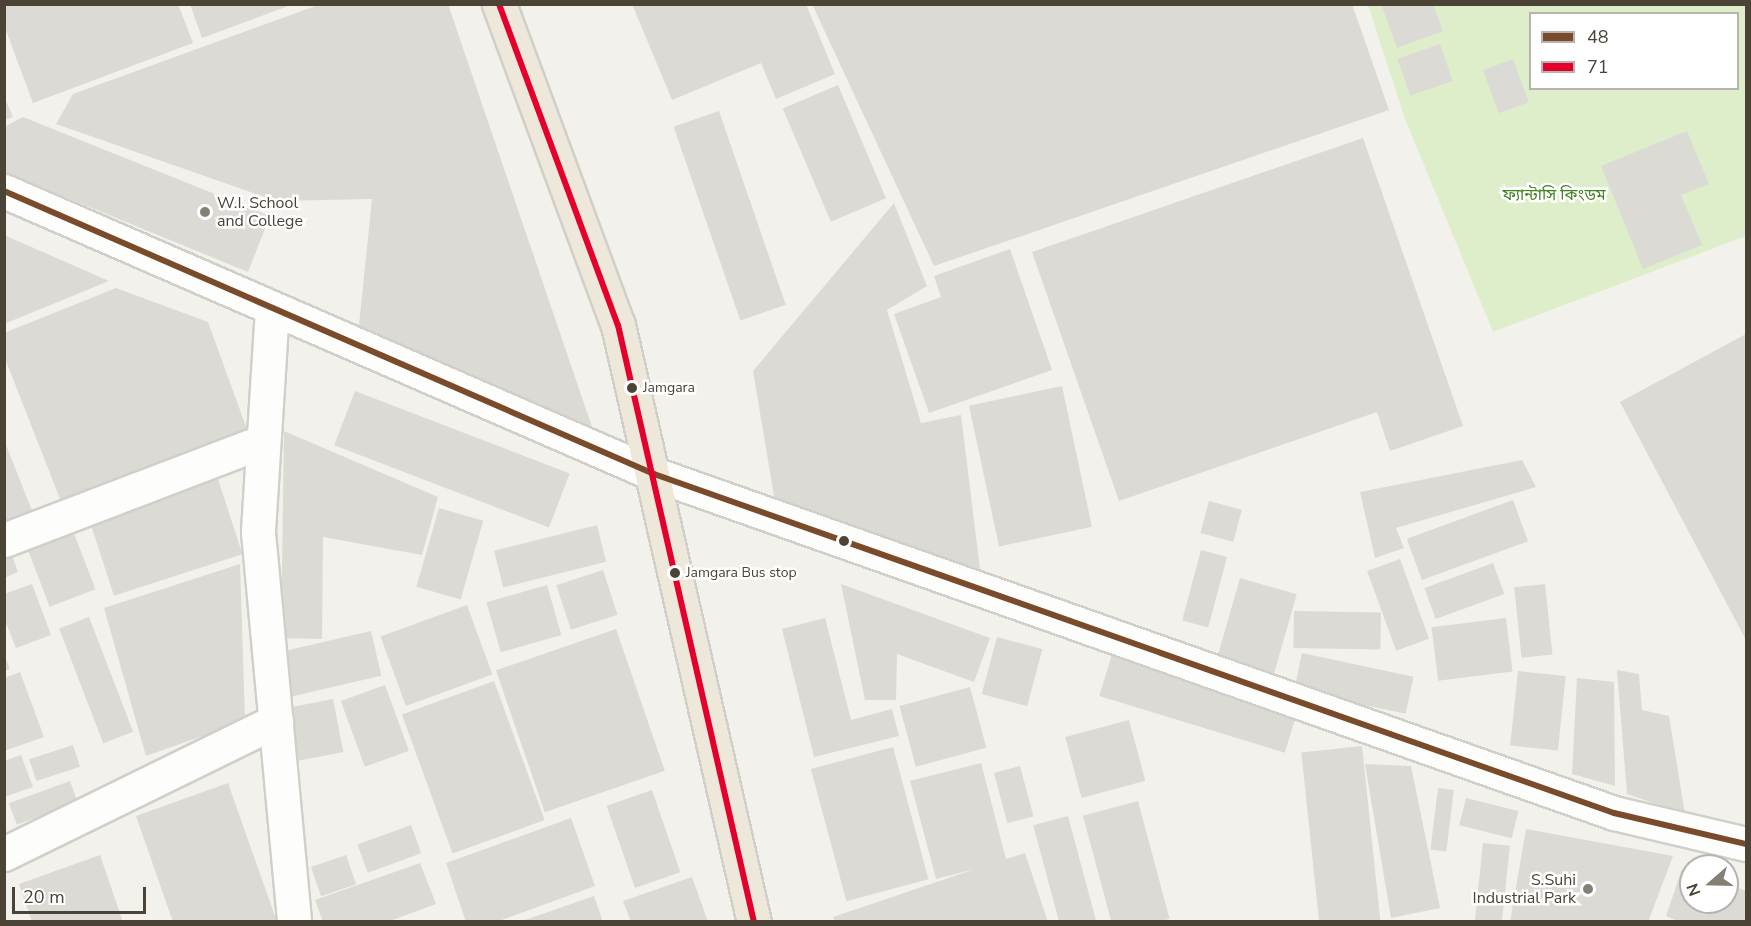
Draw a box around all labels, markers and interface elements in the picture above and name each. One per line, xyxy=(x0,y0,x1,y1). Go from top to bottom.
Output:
legend xyxy=(1529,12,1739,90)
text: 48 xyxy=(1587,25,1609,49)
text: 71 xyxy=(1587,55,1609,79)
park label: ফ্যান্টাসি কিংডম xyxy=(1502,185,1606,205)
place label: W.I. School and College xyxy=(217,193,303,231)
marker: W.I. School and College xyxy=(198,205,212,219)
place label: Jamgara xyxy=(643,380,695,396)
marker: Jamgara xyxy=(626,382,638,394)
unlabelled marker xyxy=(838,535,850,547)
place label: Jamgara Bus stop xyxy=(686,565,797,581)
marker: Jamgara Bus stop xyxy=(669,567,681,579)
north arrow xyxy=(1679,854,1739,914)
place label: S.Suhi Industrial Park xyxy=(1473,870,1576,908)
scale bar xyxy=(15,875,148,913)
text: N xyxy=(1682,880,1706,899)
marker: S.Suhi Industrial Park xyxy=(1581,882,1595,896)
text: 20 m xyxy=(23,885,65,909)

